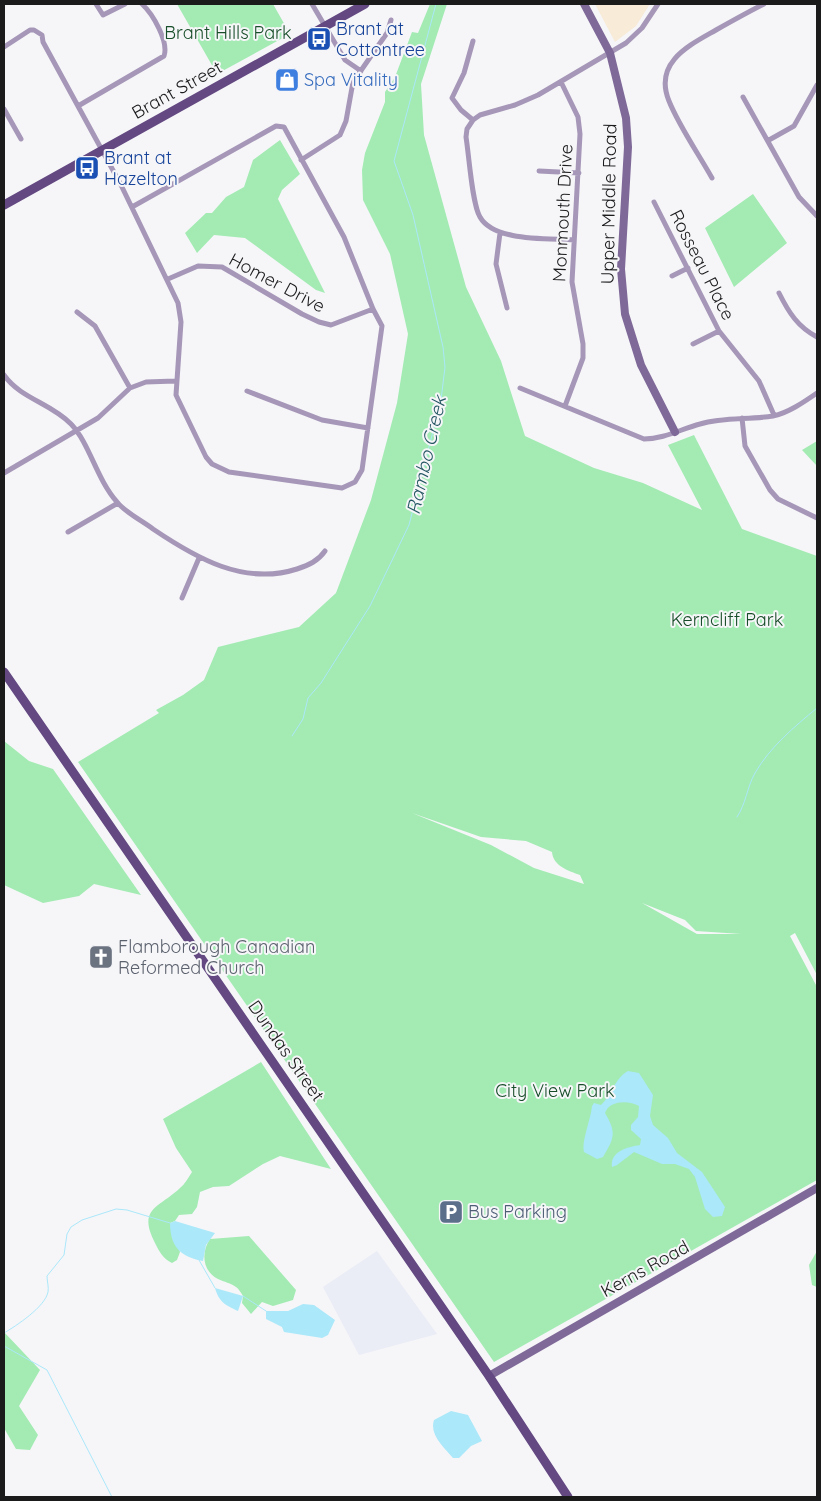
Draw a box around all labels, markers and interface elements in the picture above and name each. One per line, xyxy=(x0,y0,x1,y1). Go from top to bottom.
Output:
place label: Brant at Cottontree xyxy=(336,17,425,61)
park label: Brant Hills Park xyxy=(164,21,292,44)
bus stop icon: Brant at Cottontree xyxy=(306,26,332,52)
street label: Brant Street xyxy=(127,55,226,124)
shop icon: Spa Vitality xyxy=(274,67,300,93)
place label: Spa Vitality xyxy=(304,68,398,91)
street label: Upper Middle Road xyxy=(596,123,621,285)
street label: Monmouth Drive xyxy=(547,143,578,283)
place label: Brant at Hazelton xyxy=(104,146,178,190)
bus stop icon: Brant at Hazelton xyxy=(74,155,100,181)
street label: Rosseau Place xyxy=(665,206,740,324)
street label: Homer Drive xyxy=(225,248,329,317)
water label: Rambo Creek xyxy=(401,392,452,517)
park label: Kerncliff Park xyxy=(671,608,783,631)
place label: Flamborough Canadian Reformed Church xyxy=(118,935,315,979)
church icon: Flamborough Canadian Reformed Church xyxy=(88,944,114,970)
street label: Dundas Street xyxy=(243,996,330,1106)
park label: City View Park xyxy=(495,1079,615,1102)
parking icon: Bus Parking xyxy=(438,1199,464,1225)
place label: Bus Parking xyxy=(468,1200,567,1223)
street label: Kerns Road xyxy=(597,1235,693,1302)

